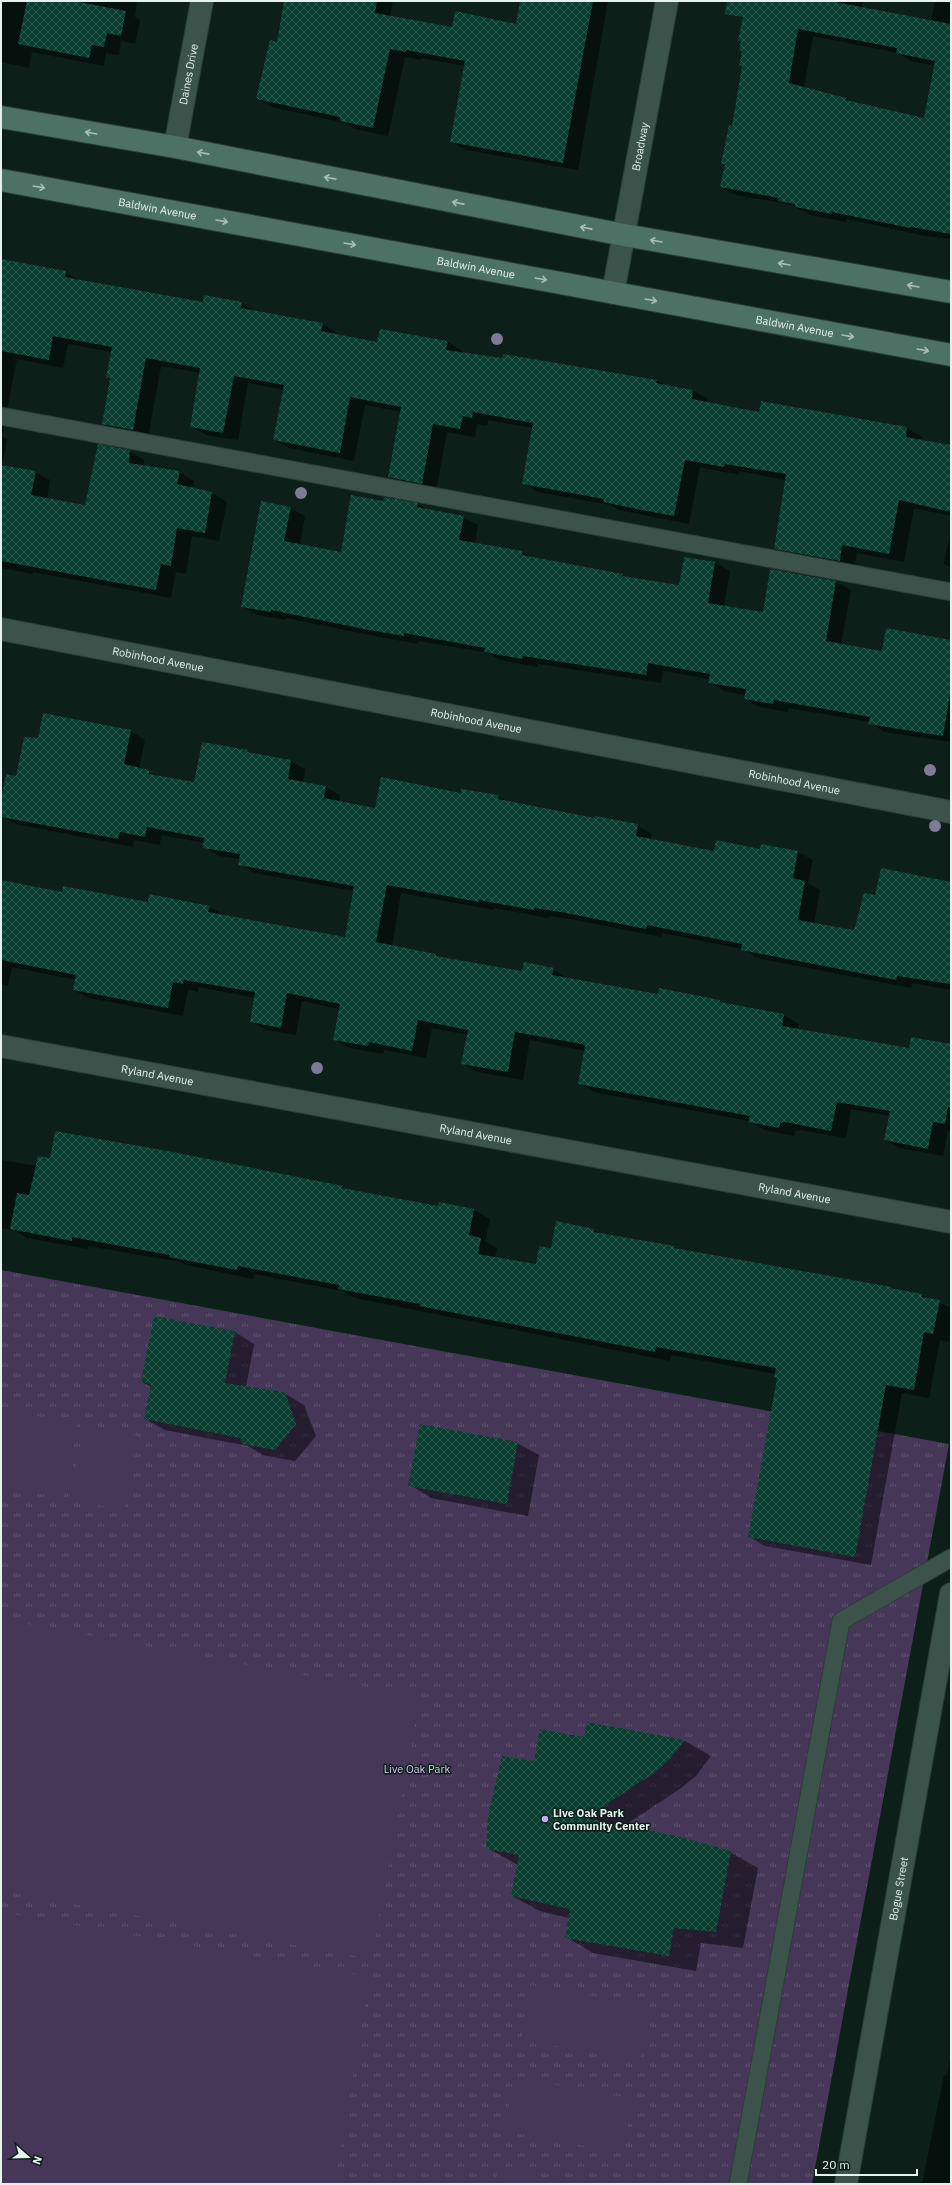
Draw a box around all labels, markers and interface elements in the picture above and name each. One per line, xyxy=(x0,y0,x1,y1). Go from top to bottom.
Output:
street label: Daines Drive xyxy=(176,43,201,106)
street label: Broadway xyxy=(629,120,652,172)
one-way arrow xyxy=(85,129,98,137)
one-way arrow xyxy=(197,148,210,156)
one-way arrow xyxy=(324,173,337,181)
one-way arrow xyxy=(32,183,45,191)
street label: Baldwin Avenue xyxy=(117,195,198,223)
one-way arrow xyxy=(452,199,465,207)
one-way arrow xyxy=(215,217,228,225)
one-way arrow xyxy=(579,224,592,232)
one-way arrow xyxy=(650,237,663,245)
one-way arrow xyxy=(343,241,356,249)
street label: Baldwin Avenue xyxy=(436,253,516,282)
one-way arrow xyxy=(778,259,791,267)
one-way arrow xyxy=(534,276,547,284)
one-way arrow xyxy=(906,282,919,290)
one-way arrow xyxy=(644,296,657,304)
street label: Baldwin Avenue xyxy=(754,312,835,340)
one-way arrow xyxy=(841,332,854,340)
one-way arrow xyxy=(916,346,929,354)
street label: Robinhood Avenue xyxy=(111,644,205,675)
street label: Robinhood Avenue xyxy=(429,705,523,736)
street label: Robinhood Avenue xyxy=(748,766,841,797)
street label: Ryland Avenue xyxy=(120,1061,195,1089)
street label: Ryland Avenue xyxy=(439,1120,513,1148)
street label: Ryland Avenue xyxy=(757,1179,832,1207)
park label: Live Oak Park xyxy=(384,1762,450,1776)
place label: Live Oak Park Community Center xyxy=(553,1806,650,1833)
marker: Live Oak Park Community Center xyxy=(540,1814,550,1824)
street label: Bogue Street xyxy=(886,1856,911,1922)
north arrow xyxy=(8,2137,48,2177)
scale bar xyxy=(816,2151,917,2177)
text: N xyxy=(29,2154,45,2167)
text: 20 m xyxy=(822,2157,850,2172)

